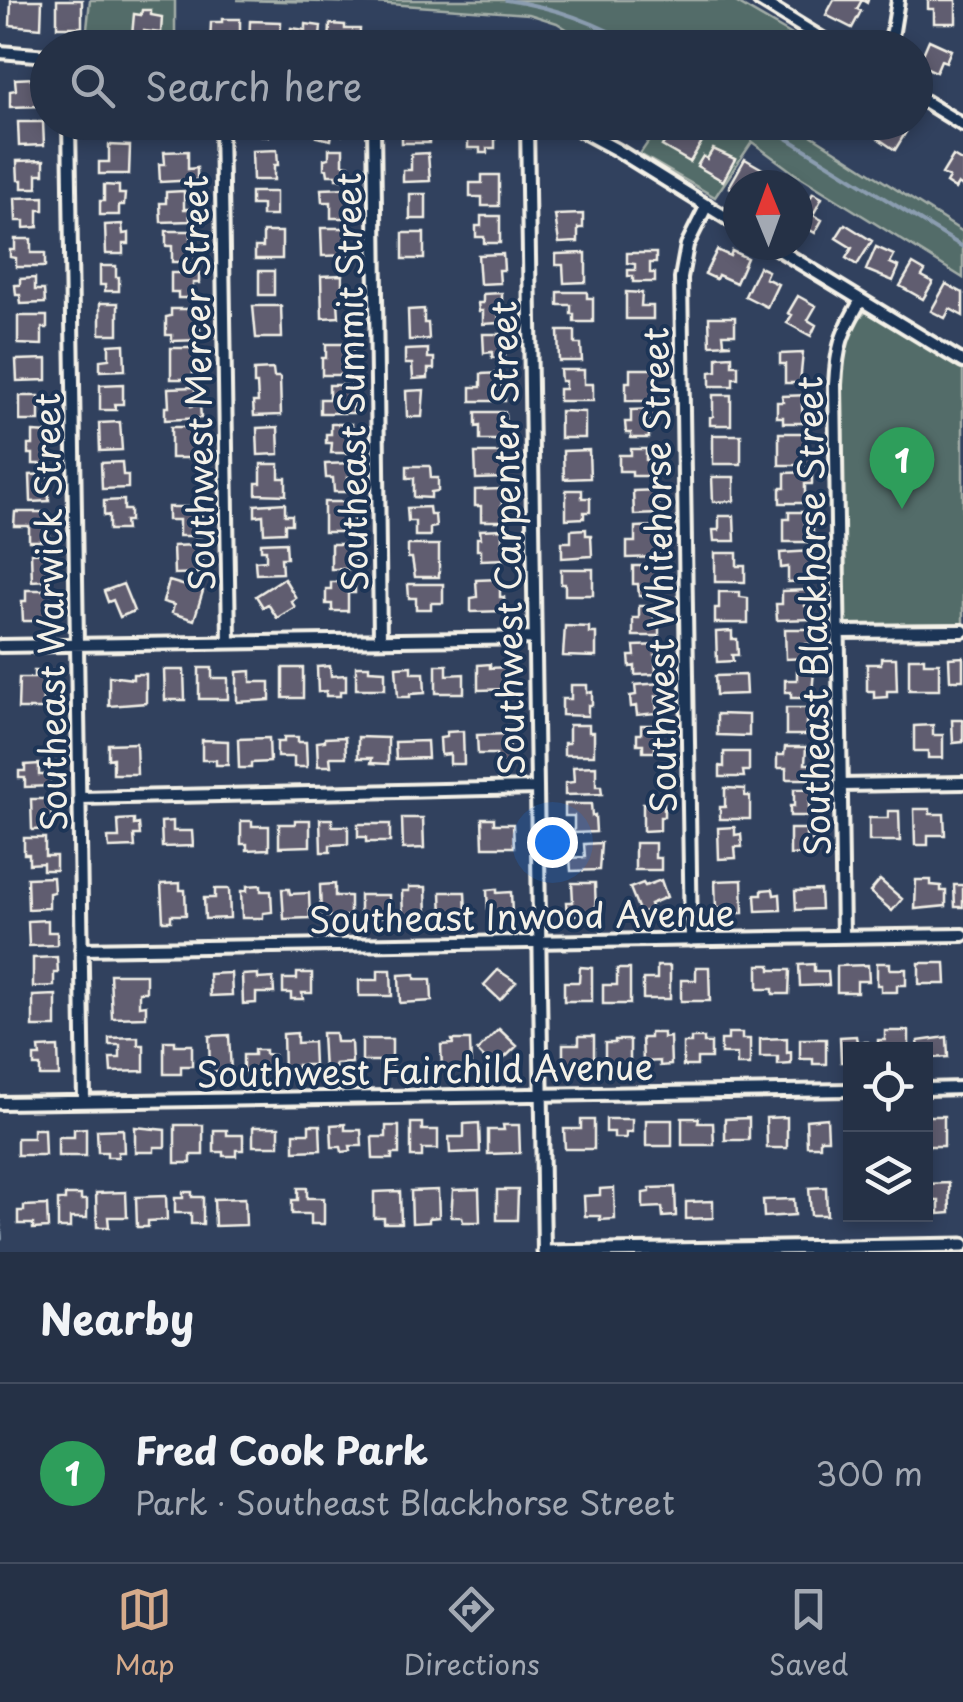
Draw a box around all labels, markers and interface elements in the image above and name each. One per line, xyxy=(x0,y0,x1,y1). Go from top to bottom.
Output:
search box xyxy=(30,30,933,140)
text: Search here xyxy=(145,57,362,114)
icon: search xyxy=(65,58,120,113)
north arrow xyxy=(723,170,813,260)
street label: Southeast Summit Street xyxy=(320,172,380,592)
street label: Southwest Mercer Street xyxy=(167,175,227,591)
street label: Southwest Carpenter Street xyxy=(475,300,537,776)
street label: Southwest Whitehorse Street xyxy=(627,327,689,813)
street label: Southeast Blackhorse Street xyxy=(781,376,843,856)
street label: Southeast Warwick Street xyxy=(19,392,79,832)
pin: 1 xyxy=(870,426,934,509)
your location xyxy=(527,817,578,868)
street label: Southeast Inwood Avenue xyxy=(309,885,735,945)
street label: Southwest Fairchild Avenue xyxy=(196,1039,654,1099)
map controls xyxy=(843,1042,933,1222)
button: locate xyxy=(843,1042,933,1132)
button: layers xyxy=(843,1132,933,1222)
text: Nearby xyxy=(40,1286,194,1349)
text: Fred Cook Park xyxy=(135,1421,428,1478)
text: 1 xyxy=(65,1449,80,1497)
text: 300 m xyxy=(815,1449,923,1497)
text: Park · Southeast Blackhorse Street xyxy=(135,1478,675,1526)
tab: Map xyxy=(115,1582,174,1685)
tab: Directions xyxy=(404,1582,540,1685)
tab: Saved xyxy=(769,1582,848,1685)

